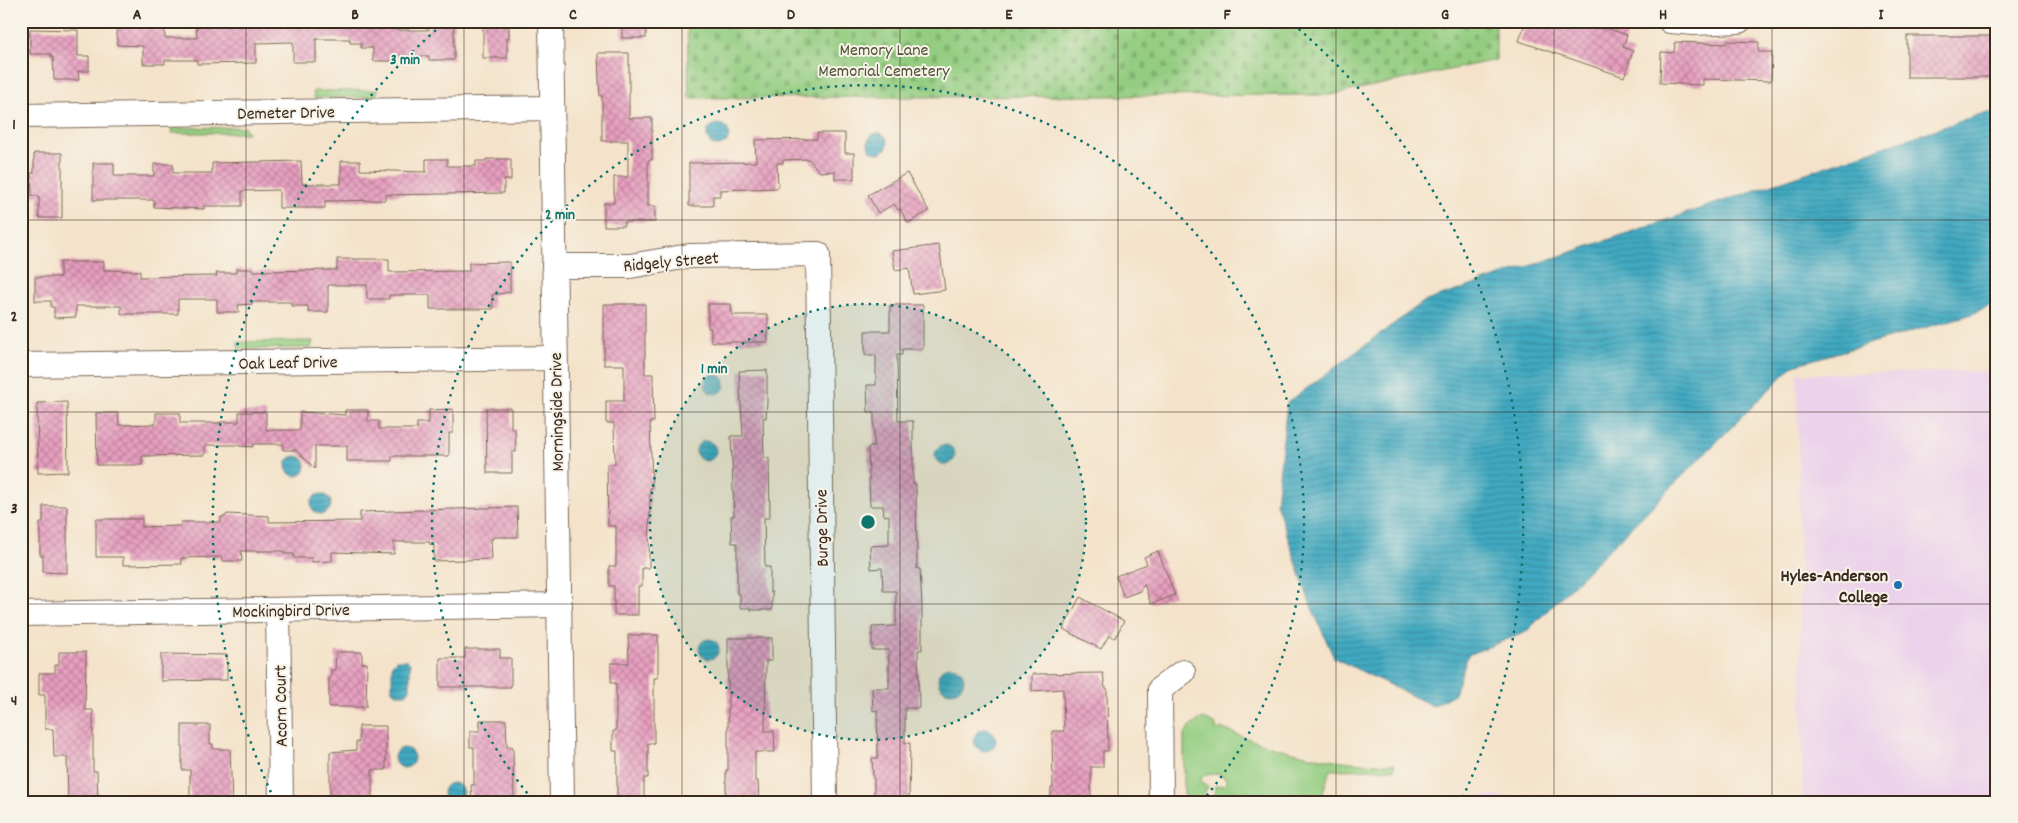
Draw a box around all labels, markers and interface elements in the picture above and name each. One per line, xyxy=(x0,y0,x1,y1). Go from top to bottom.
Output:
text: A xyxy=(133,4,142,27)
text: B xyxy=(351,4,359,27)
text: C xyxy=(569,4,577,27)
text: D xyxy=(787,4,796,27)
text: E xyxy=(1005,4,1013,27)
text: F xyxy=(1223,4,1231,27)
text: G xyxy=(1441,4,1449,27)
text: H xyxy=(1659,4,1667,27)
text: I xyxy=(1879,4,1885,27)
park label: Memory Lane Memorial Cemetery xyxy=(818,39,950,85)
text: 3 min xyxy=(390,50,420,72)
street label: Demeter Drive xyxy=(237,101,335,128)
text: 1 xyxy=(12,114,16,137)
text: 2 min xyxy=(545,205,575,227)
street label: Ridgely Street xyxy=(622,247,720,280)
text: 2 xyxy=(11,306,18,329)
street label: Oak Leaf Drive xyxy=(238,351,338,378)
street label: Morningside Drive xyxy=(545,352,572,472)
text: 1 min xyxy=(701,359,727,381)
street label: Burge Drive xyxy=(810,489,837,567)
text: 3 xyxy=(10,498,18,521)
centre of rings xyxy=(859,513,877,531)
place label: Hyles-Anderson College xyxy=(1780,565,1888,611)
marker: Hyles-Anderson College xyxy=(1892,579,1904,591)
street label: Mockingbird Drive xyxy=(232,599,350,626)
street label: Acorn Court xyxy=(269,664,296,747)
text: 4 xyxy=(11,690,17,713)

